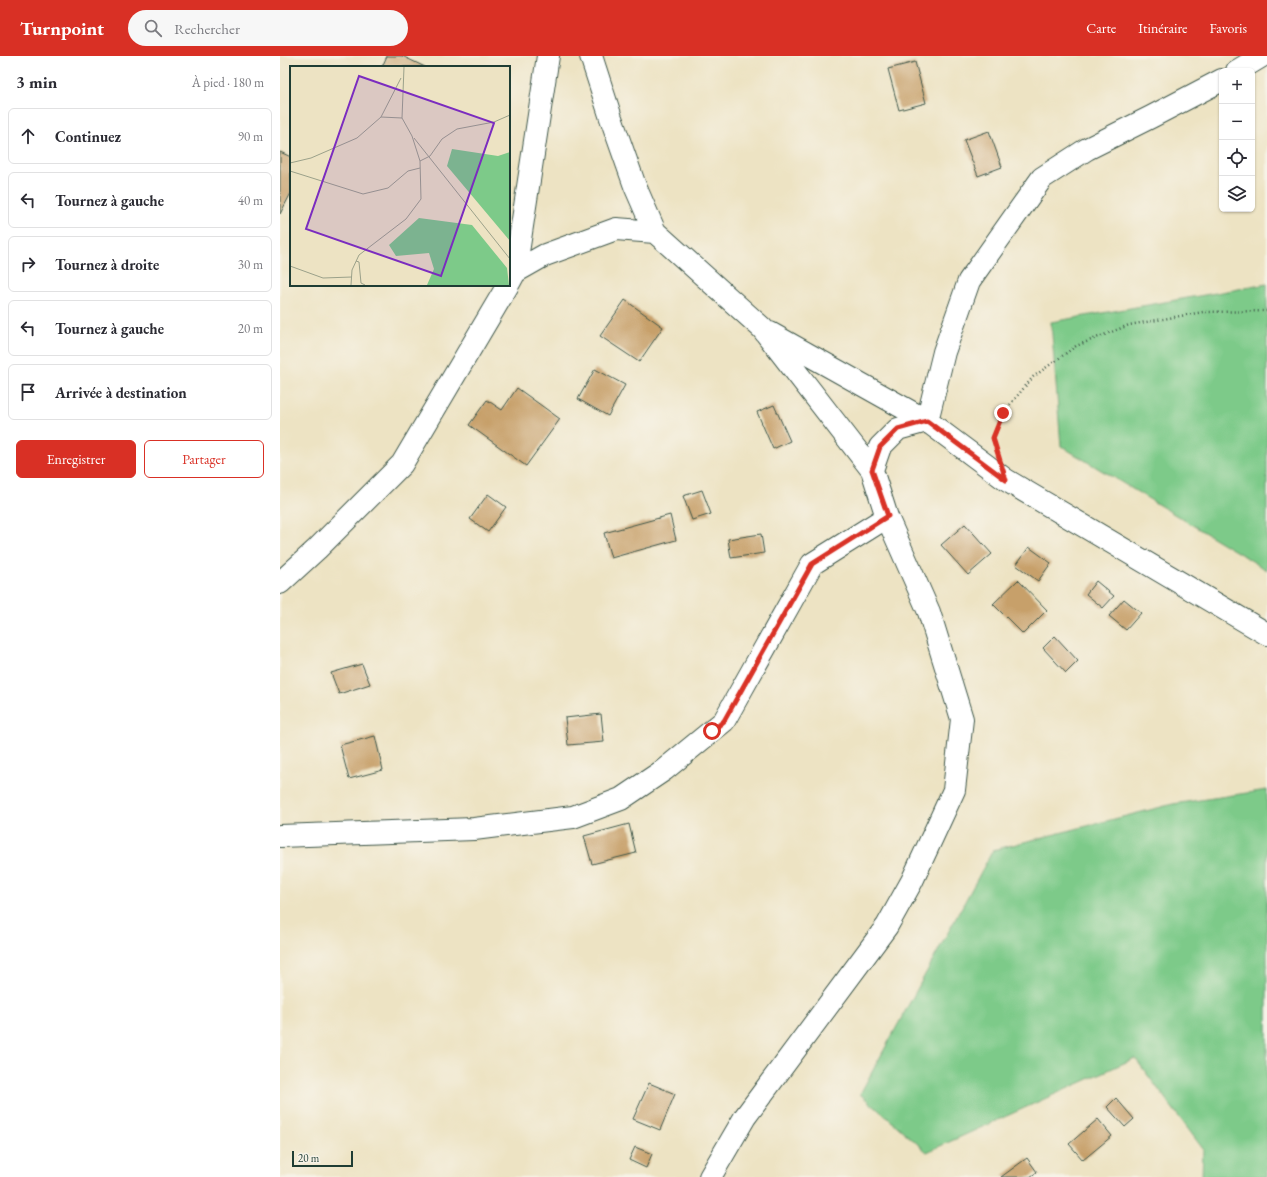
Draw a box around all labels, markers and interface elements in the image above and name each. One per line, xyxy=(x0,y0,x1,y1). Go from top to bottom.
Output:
search box xyxy=(128,10,408,46)
text: Turnpoint xyxy=(20,16,104,41)
icon: search xyxy=(142,17,164,39)
text: Rechercher xyxy=(174,19,240,38)
text: Carte xyxy=(1086,19,1116,37)
text: Itinéraire xyxy=(1138,19,1188,37)
text: Favoris xyxy=(1210,19,1247,37)
inset map xyxy=(290,66,510,286)
map controls xyxy=(1219,68,1255,212)
button: + xyxy=(1219,68,1255,104)
text: 3 min xyxy=(16,71,57,93)
text: À pied · 180 m xyxy=(192,74,264,91)
button: − xyxy=(1219,104,1255,140)
icon: ahead xyxy=(17,125,39,147)
text: Continuez xyxy=(55,127,121,146)
text: 90 m xyxy=(238,128,263,145)
button: locate xyxy=(1219,140,1255,176)
button: layers xyxy=(1219,176,1255,212)
icon: left xyxy=(17,189,39,211)
text: Tournez à gauche xyxy=(55,191,164,210)
text: 40 m xyxy=(238,192,263,209)
icon: right xyxy=(17,253,39,275)
text: Tournez à droite xyxy=(55,255,159,274)
text: 30 m xyxy=(238,256,263,273)
icon: left xyxy=(17,317,39,339)
text: Tournez à gauche xyxy=(55,319,164,338)
text: 20 m xyxy=(238,320,263,337)
icon: arrive xyxy=(17,381,39,403)
text: Arrivée à destination xyxy=(55,383,187,402)
route end xyxy=(994,404,1012,422)
button: Enregistrer xyxy=(16,440,136,478)
button: Partager xyxy=(144,440,264,478)
route start xyxy=(703,722,721,740)
scale bar xyxy=(292,1149,353,1168)
text: 20 m xyxy=(298,1151,319,1165)

